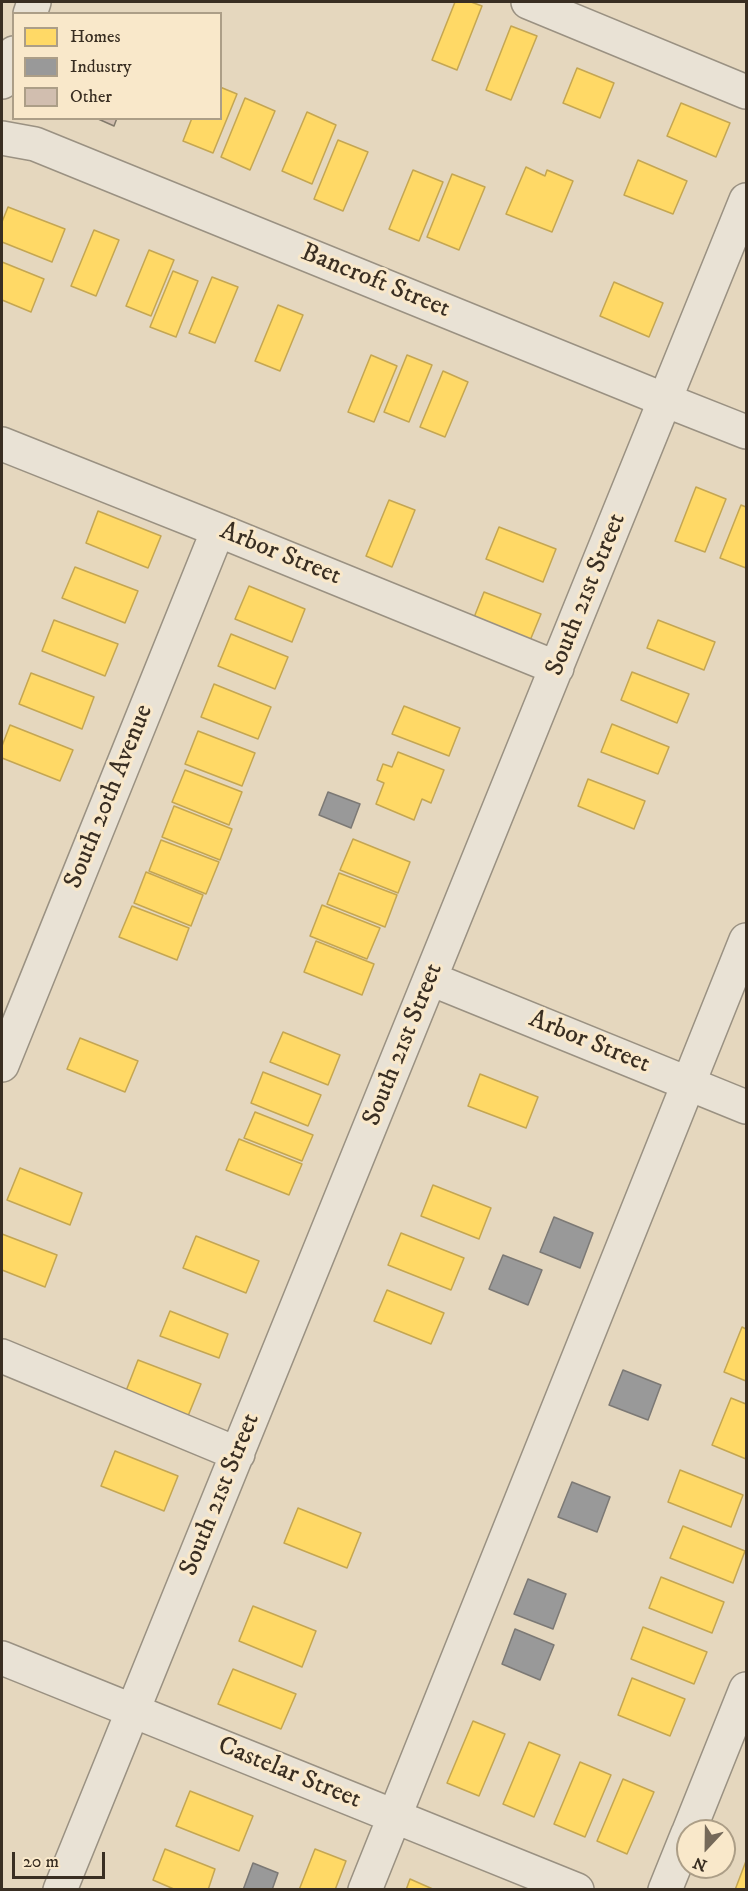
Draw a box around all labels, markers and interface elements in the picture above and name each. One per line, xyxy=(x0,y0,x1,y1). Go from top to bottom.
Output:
legend xyxy=(12,12,222,120)
text: Homes xyxy=(70,26,121,48)
text: Industry xyxy=(70,56,131,78)
text: Other xyxy=(70,86,112,108)
street label: Bancroft Street xyxy=(296,238,454,326)
street label: South 21st Street xyxy=(540,509,634,681)
street label: Arbor Street xyxy=(215,517,345,593)
street label: South 20th Avenue xyxy=(59,700,161,894)
street label: South 21st Street xyxy=(357,959,451,1131)
street label: Arbor Street xyxy=(524,1005,654,1081)
street label: South 21st Street xyxy=(174,1409,268,1581)
street label: Castelar Street xyxy=(213,1731,365,1817)
north arrow xyxy=(676,1819,736,1879)
scale bar xyxy=(15,1840,108,1878)
text: 20 m xyxy=(23,1851,59,1873)
text: N xyxy=(690,1852,710,1876)

